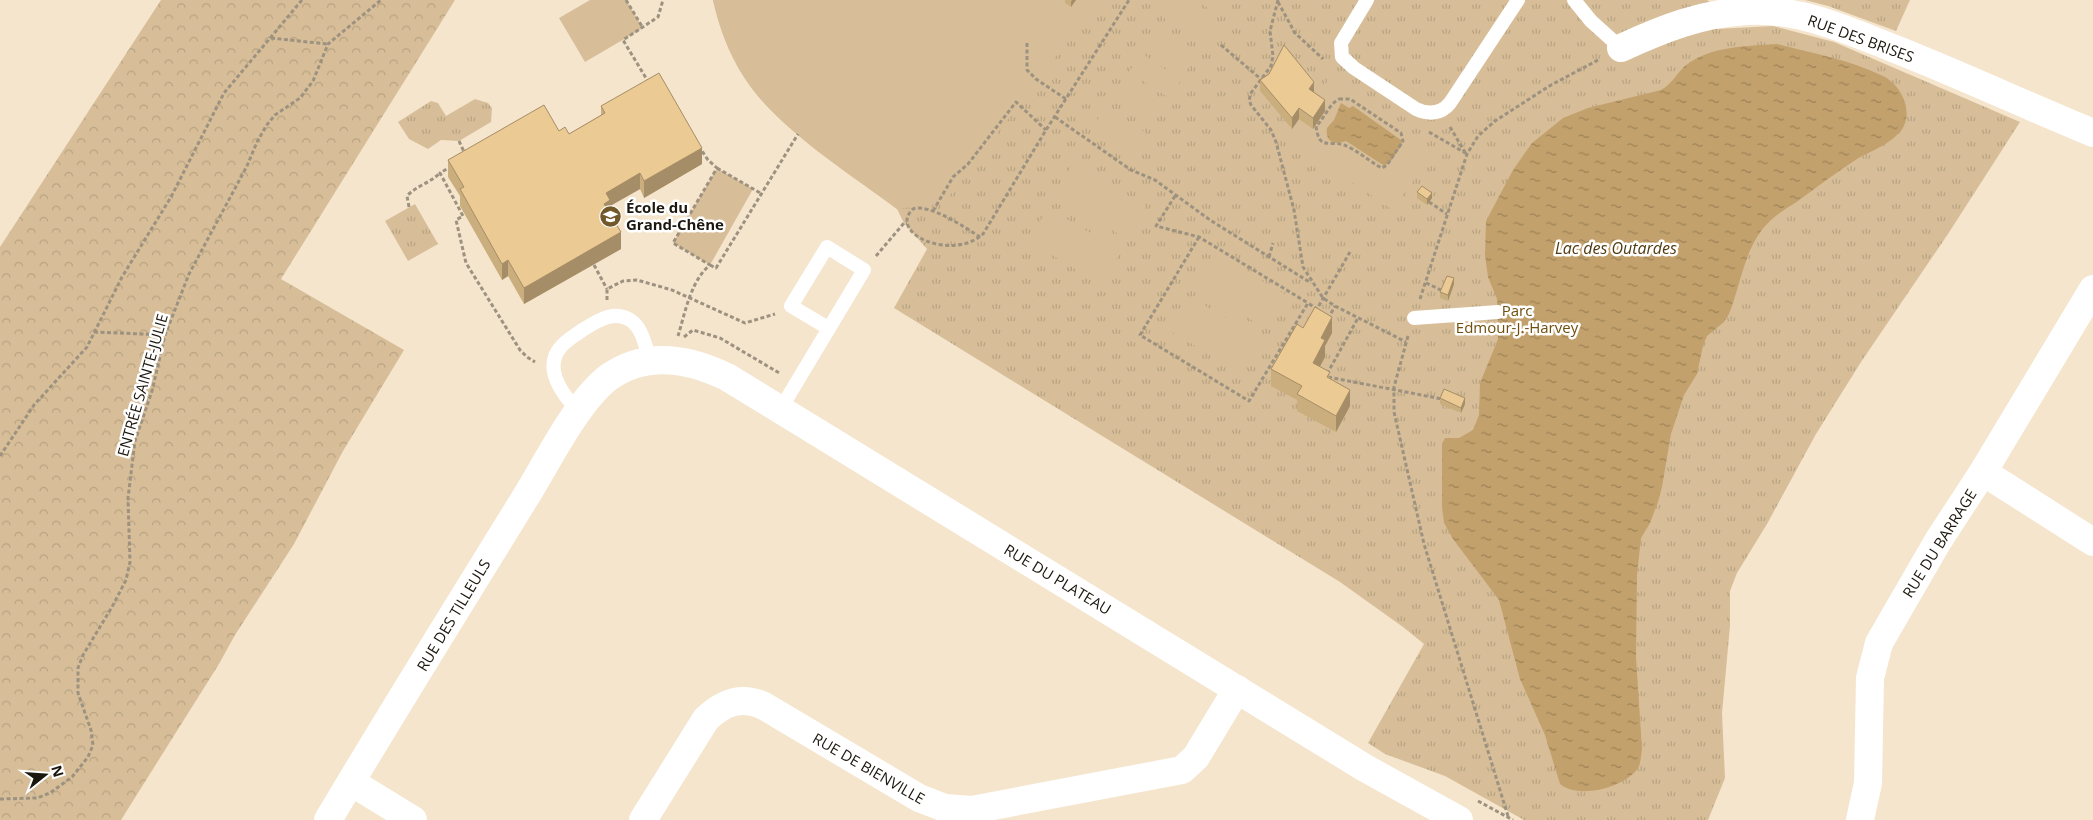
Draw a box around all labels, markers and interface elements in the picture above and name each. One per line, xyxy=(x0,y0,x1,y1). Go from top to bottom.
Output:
street label: RUE DES BRISES xyxy=(1805,10,1917,66)
place label: École du Grand-Chêne xyxy=(626,197,724,234)
school or university icon: École du Grand-Chêne xyxy=(598,204,622,228)
water label: Lac des Outardes xyxy=(1555,237,1677,259)
park label: Parc Edmour-J.-Harvey xyxy=(1456,300,1579,337)
street label: ENTRÉE SAINTE-JULIE xyxy=(112,311,172,459)
street label: RUE DU BARRAGE xyxy=(1898,485,1980,601)
street label: RUE DU PLATEAU xyxy=(1001,539,1115,619)
street label: RUE DES TILLEULS xyxy=(412,555,494,675)
street label: RUE DE BIENVILLE xyxy=(809,728,929,808)
north arrow xyxy=(20,750,70,800)
text: N xyxy=(47,763,69,779)

